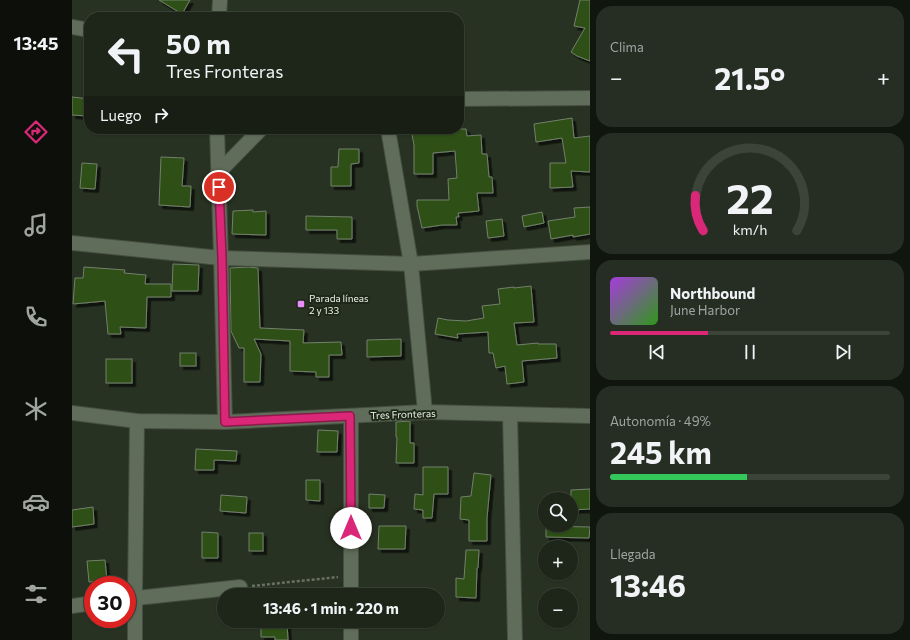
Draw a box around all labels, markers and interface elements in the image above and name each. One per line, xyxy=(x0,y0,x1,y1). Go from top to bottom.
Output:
text: 50 m xyxy=(166,26,231,60)
icon: left xyxy=(100,28,152,80)
text: 13:45 xyxy=(14,32,58,54)
text: Clima xyxy=(610,39,644,55)
text: 21.5° xyxy=(714,59,785,96)
text: Tres Fronteras xyxy=(166,60,283,82)
text: − xyxy=(610,64,623,91)
text: + xyxy=(877,64,890,91)
icon: right xyxy=(150,104,172,126)
text: Luego xyxy=(100,106,142,124)
icon: directions xyxy=(22,118,50,146)
pin xyxy=(202,170,236,204)
text: 22 xyxy=(726,172,774,223)
icon: arrive xyxy=(208,176,230,198)
icon: music xyxy=(22,211,50,239)
text: km/h xyxy=(733,220,767,238)
text: Northbound xyxy=(670,284,755,302)
place label: Parada líneas 2 y 133 xyxy=(309,292,369,316)
marker: Parada líneas 2 y 133 xyxy=(296,299,306,309)
text: June Harbor xyxy=(670,302,740,318)
icon: phone xyxy=(22,303,50,331)
icon: previous xyxy=(646,341,668,363)
icon: pause xyxy=(739,341,761,363)
icon: next xyxy=(832,341,854,363)
icon: climate xyxy=(22,395,50,423)
street label: Tres Fronteras xyxy=(370,407,436,421)
text: Autonomía · 49% xyxy=(610,413,711,429)
text: 245 km xyxy=(610,433,712,470)
icon: car xyxy=(22,488,50,516)
map controls xyxy=(538,492,578,628)
button: search xyxy=(538,492,578,532)
position arrow xyxy=(330,507,372,549)
button: + xyxy=(538,540,578,580)
text: Llegada xyxy=(610,546,656,562)
text: 13:46 xyxy=(610,566,686,603)
speed limit sign: 30 xyxy=(84,576,136,628)
icon: filters xyxy=(22,580,50,608)
button: − xyxy=(538,588,578,628)
text: 13:46 · 1 min · 220 m xyxy=(263,599,399,617)

